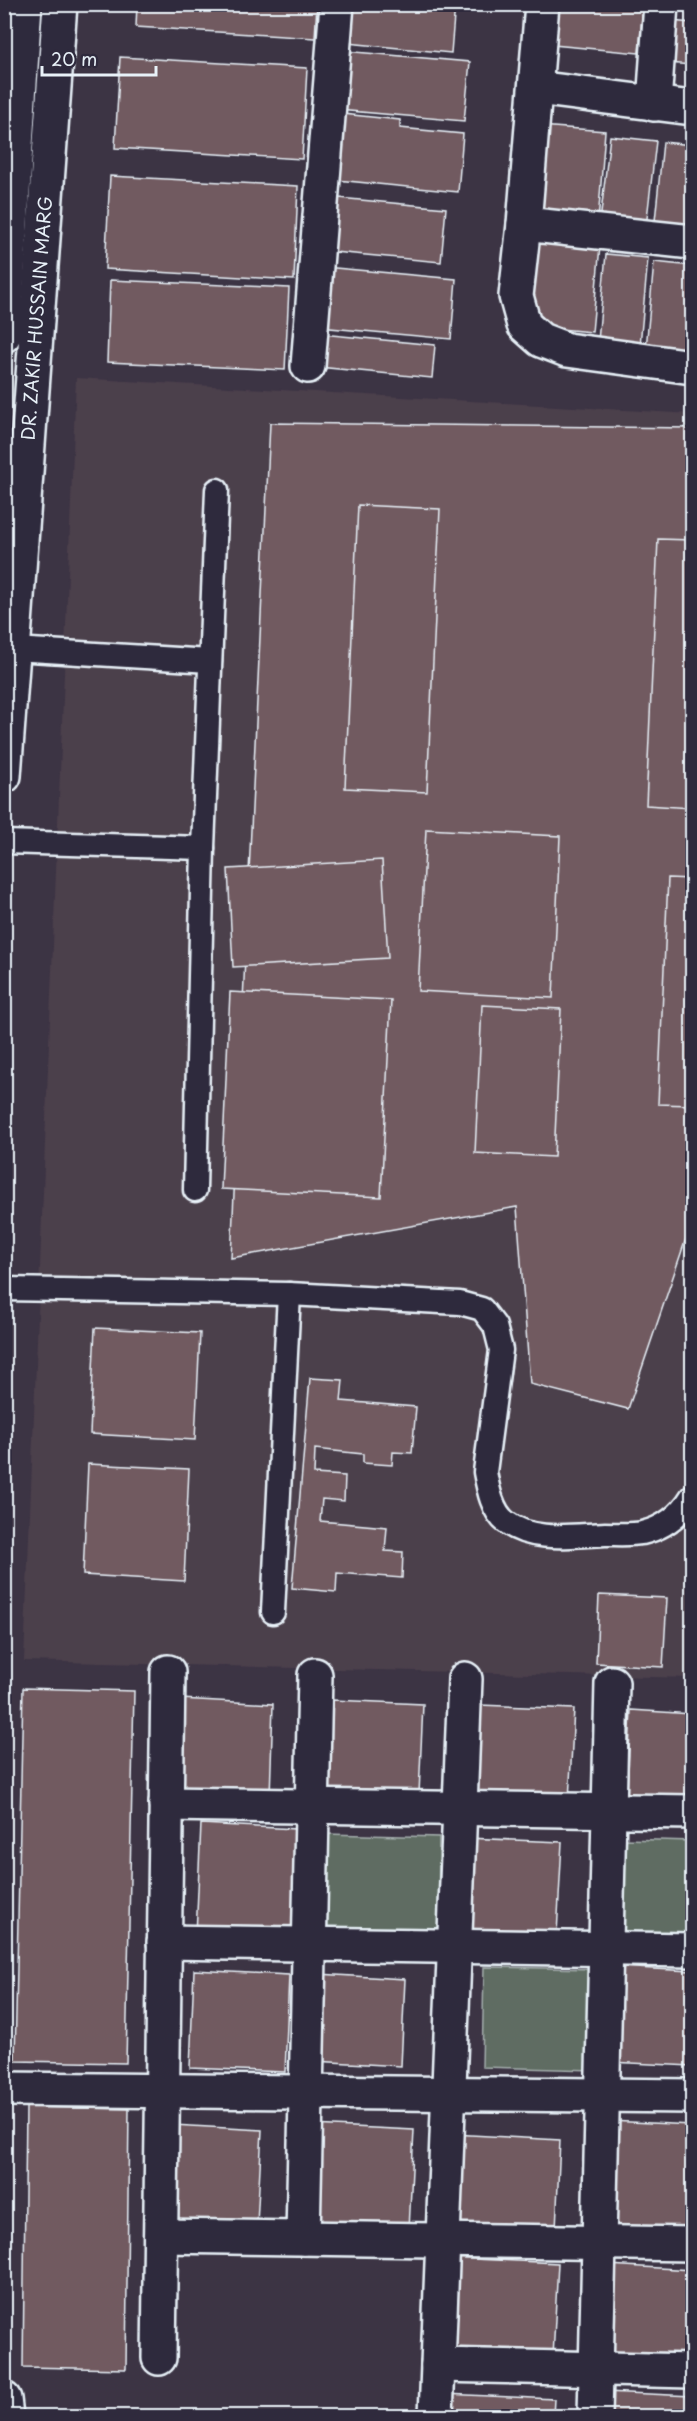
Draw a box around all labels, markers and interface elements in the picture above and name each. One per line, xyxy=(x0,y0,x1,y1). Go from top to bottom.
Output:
scale bar xyxy=(42,39,156,77)
text: 20 m xyxy=(51,45,97,72)
street label: DR. ZAKIR HUSSAIN MARG xyxy=(13,195,58,441)

